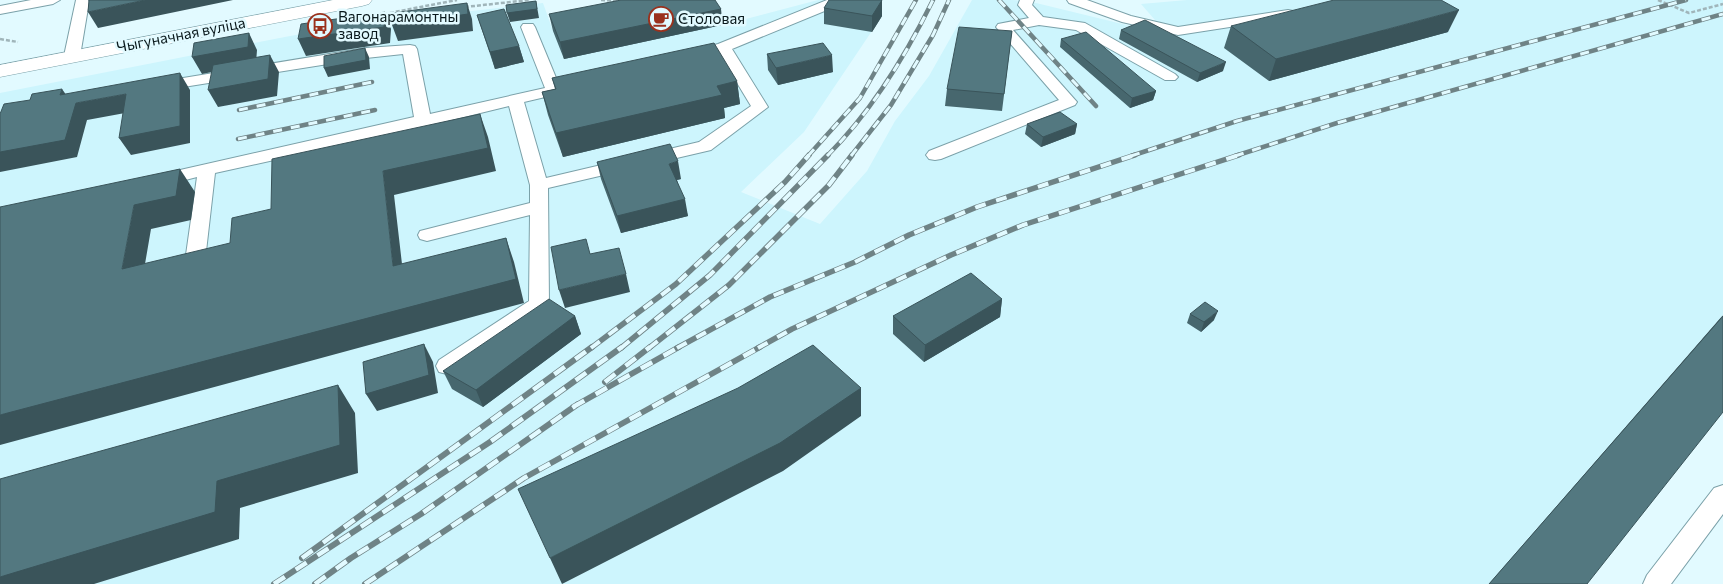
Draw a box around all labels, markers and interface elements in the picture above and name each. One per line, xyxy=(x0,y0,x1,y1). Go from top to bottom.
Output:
cafe icon: Столовая xyxy=(648,6,674,32)
place label: Вагонарамонтны завод xyxy=(338,7,458,42)
place label: Столовая xyxy=(678,9,745,27)
street label: Чыгуначная вуліца xyxy=(115,13,247,55)
bus stop icon: Вагонарамонтны завод xyxy=(307,13,333,39)

